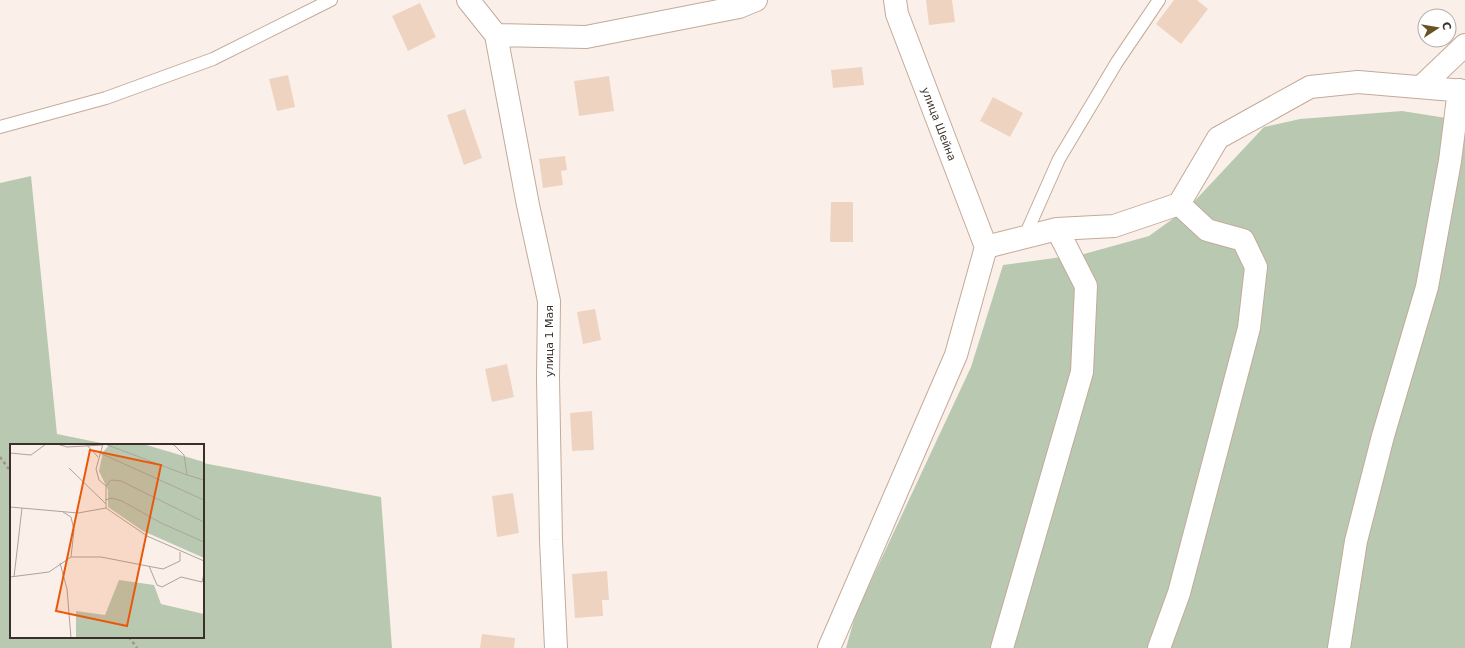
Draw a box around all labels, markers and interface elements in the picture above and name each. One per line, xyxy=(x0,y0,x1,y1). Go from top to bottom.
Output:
north arrow xyxy=(1417,8,1457,48)
text: С xyxy=(1439,21,1453,31)
street label: улица Шейна xyxy=(918,85,959,163)
street label: улица 1 Мая xyxy=(543,305,556,377)
inset map xyxy=(10,444,204,638)

